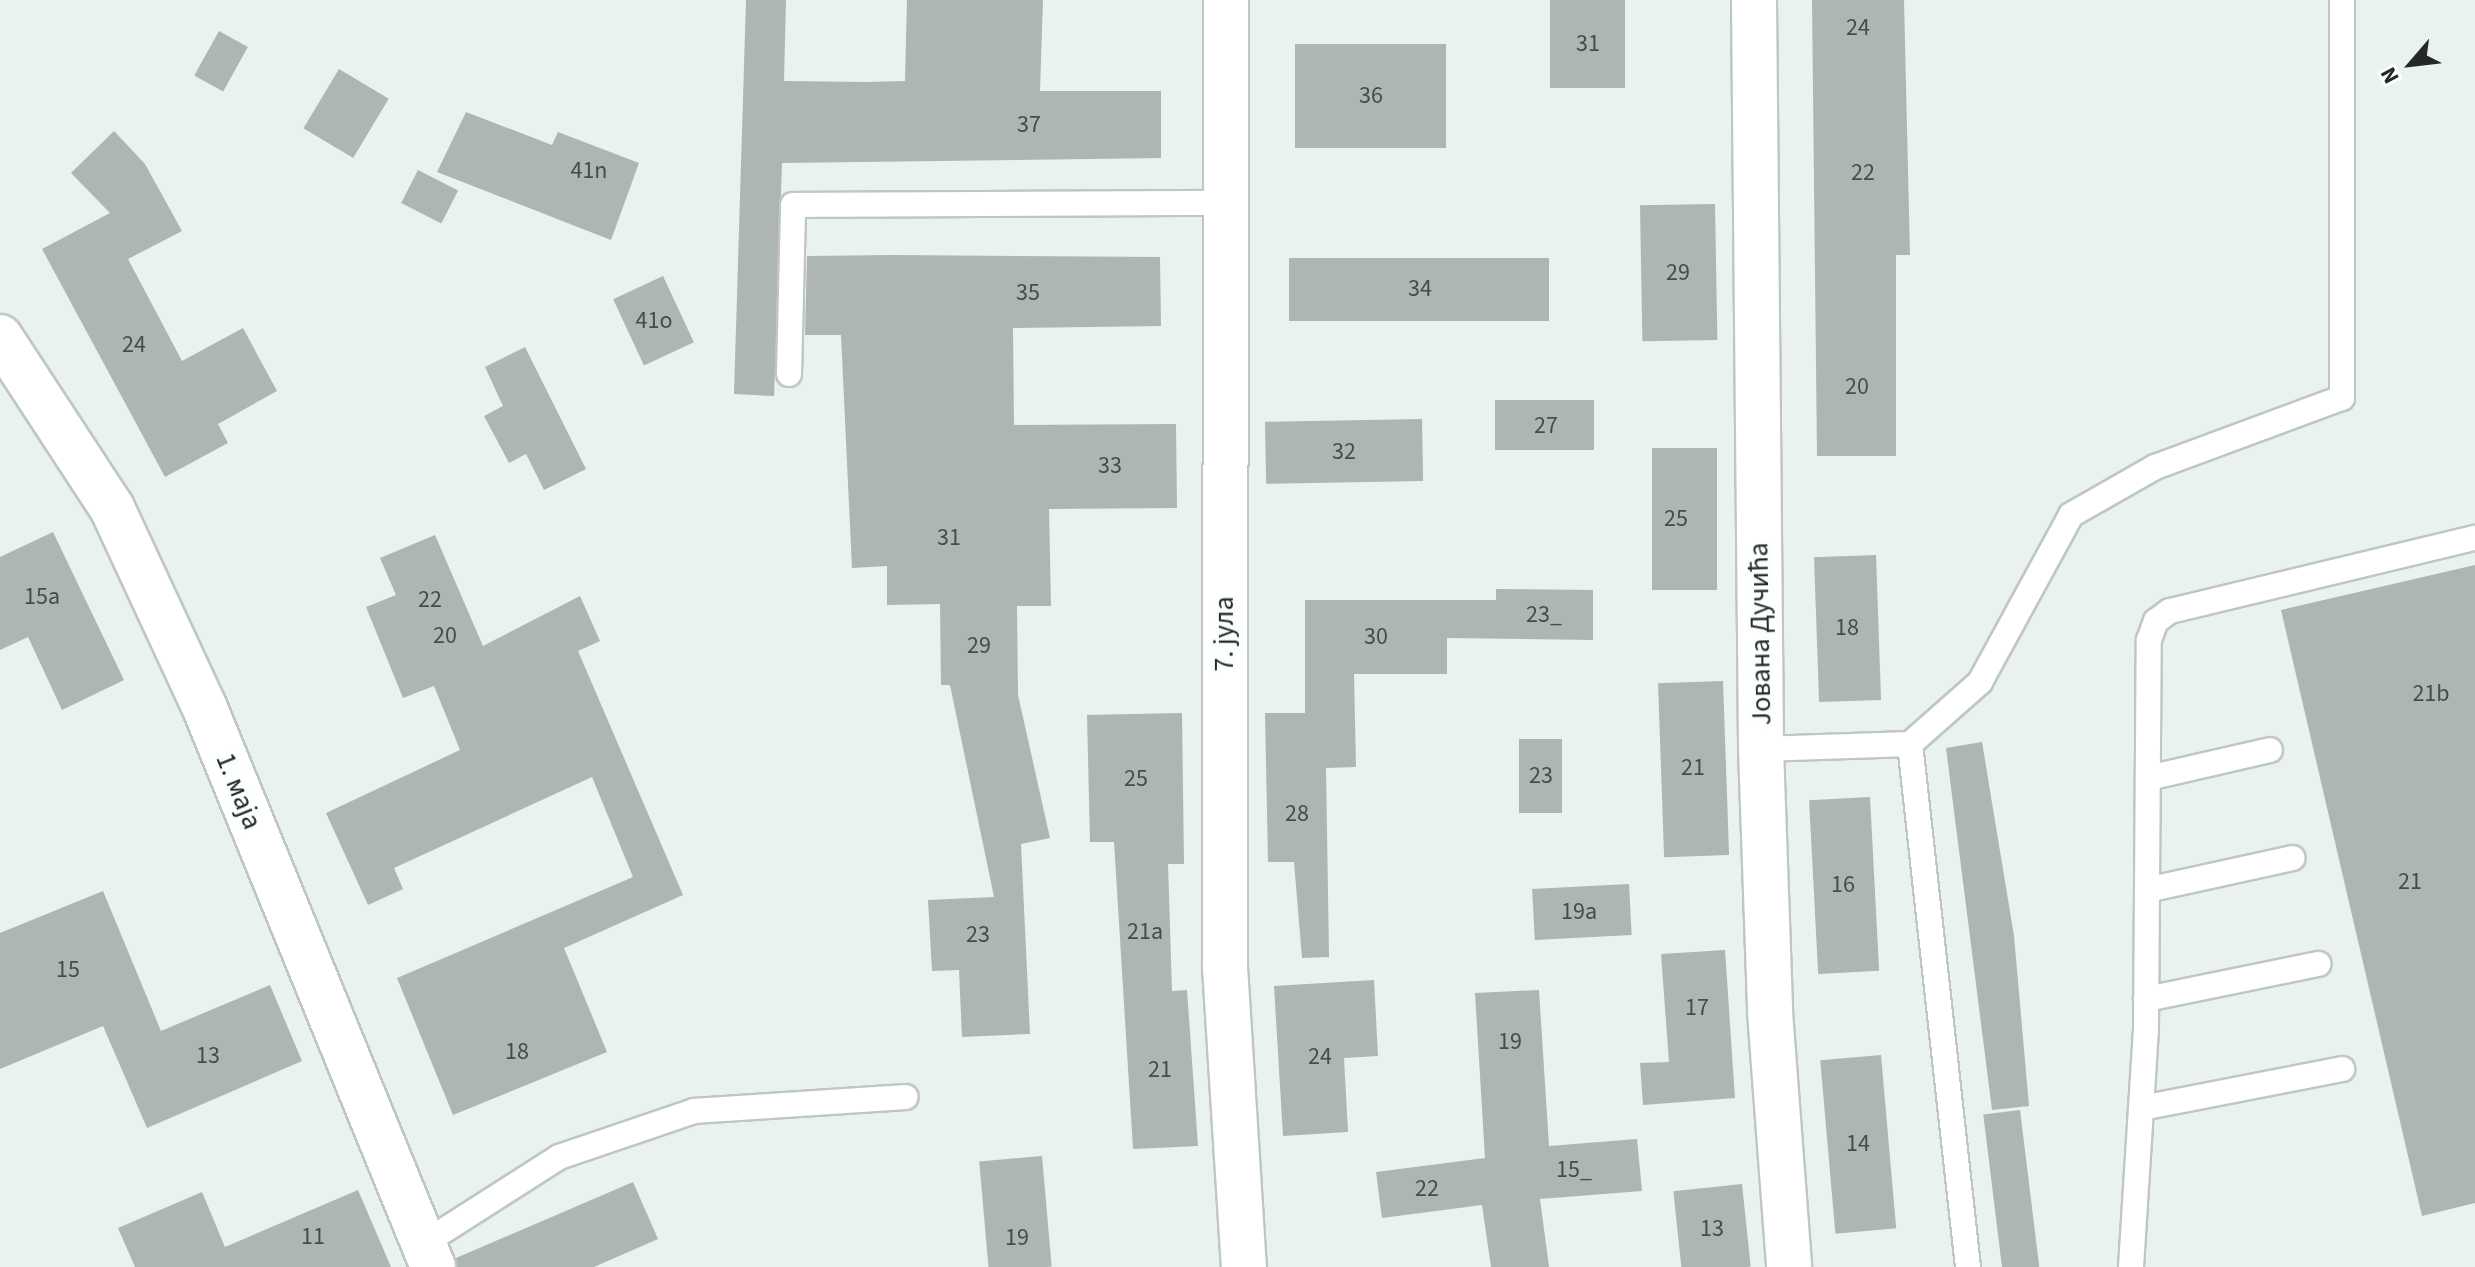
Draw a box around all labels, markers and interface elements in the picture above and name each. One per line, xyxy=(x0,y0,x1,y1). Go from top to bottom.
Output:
house number: 24 xyxy=(1846,14,1870,42)
north arrow xyxy=(2371,24,2451,104)
house number: 31 xyxy=(1576,30,1600,58)
text: N xyxy=(2372,61,2407,89)
house number: 36 xyxy=(1359,82,1383,110)
house number: 37 xyxy=(1017,111,1041,139)
house number: 41n xyxy=(571,157,607,185)
house number: 22 xyxy=(1851,159,1875,187)
house number: 29 xyxy=(1666,259,1690,287)
house number: 34 xyxy=(1408,275,1432,303)
house number: 35 xyxy=(1016,279,1040,307)
house number: 41o xyxy=(636,307,672,335)
house number: 24 xyxy=(122,331,146,359)
house number: 20 xyxy=(1845,373,1869,401)
house number: 27 xyxy=(1534,412,1558,440)
house number: 32 xyxy=(1332,438,1356,466)
house number: 33 xyxy=(1098,452,1122,480)
house number: 25 xyxy=(1664,505,1688,533)
house number: 31 xyxy=(937,524,961,552)
street label: Јована Дучића xyxy=(1742,542,1778,726)
house number: 15a xyxy=(24,583,60,611)
house number: 22 xyxy=(418,586,442,614)
street label: 7. јула xyxy=(1207,596,1241,672)
house number: 23_ xyxy=(1526,601,1562,629)
house number: 18 xyxy=(1835,614,1859,642)
house number: 20 xyxy=(433,622,457,650)
house number: 30 xyxy=(1364,623,1388,651)
house number: 29 xyxy=(967,632,991,660)
house number: 21b xyxy=(2412,680,2450,708)
street label: 1. маја xyxy=(209,748,269,834)
house number: 21 xyxy=(1681,754,1705,782)
house number: 23 xyxy=(1529,762,1553,790)
house number: 25 xyxy=(1124,765,1148,793)
house number: 28 xyxy=(1285,800,1309,828)
house number: 21 xyxy=(2398,868,2422,896)
house number: 16 xyxy=(1831,871,1855,899)
house number: 19a xyxy=(1561,898,1597,926)
house number: 21a xyxy=(1127,918,1163,946)
house number: 23 xyxy=(966,921,990,949)
house number: 15 xyxy=(56,956,80,984)
house number: 17 xyxy=(1685,994,1709,1022)
house number: 19 xyxy=(1498,1028,1522,1056)
house number: 18 xyxy=(505,1038,529,1066)
house number: 13 xyxy=(196,1042,220,1070)
house number: 24 xyxy=(1308,1043,1332,1071)
house number: 21 xyxy=(1148,1056,1172,1084)
house number: 14 xyxy=(1846,1130,1870,1158)
house number: 15_ xyxy=(1556,1156,1592,1184)
house number: 22 xyxy=(1415,1175,1439,1203)
house number: 13 xyxy=(1700,1215,1724,1243)
house number: 11 xyxy=(301,1223,325,1251)
house number: 19 xyxy=(1005,1224,1029,1252)

